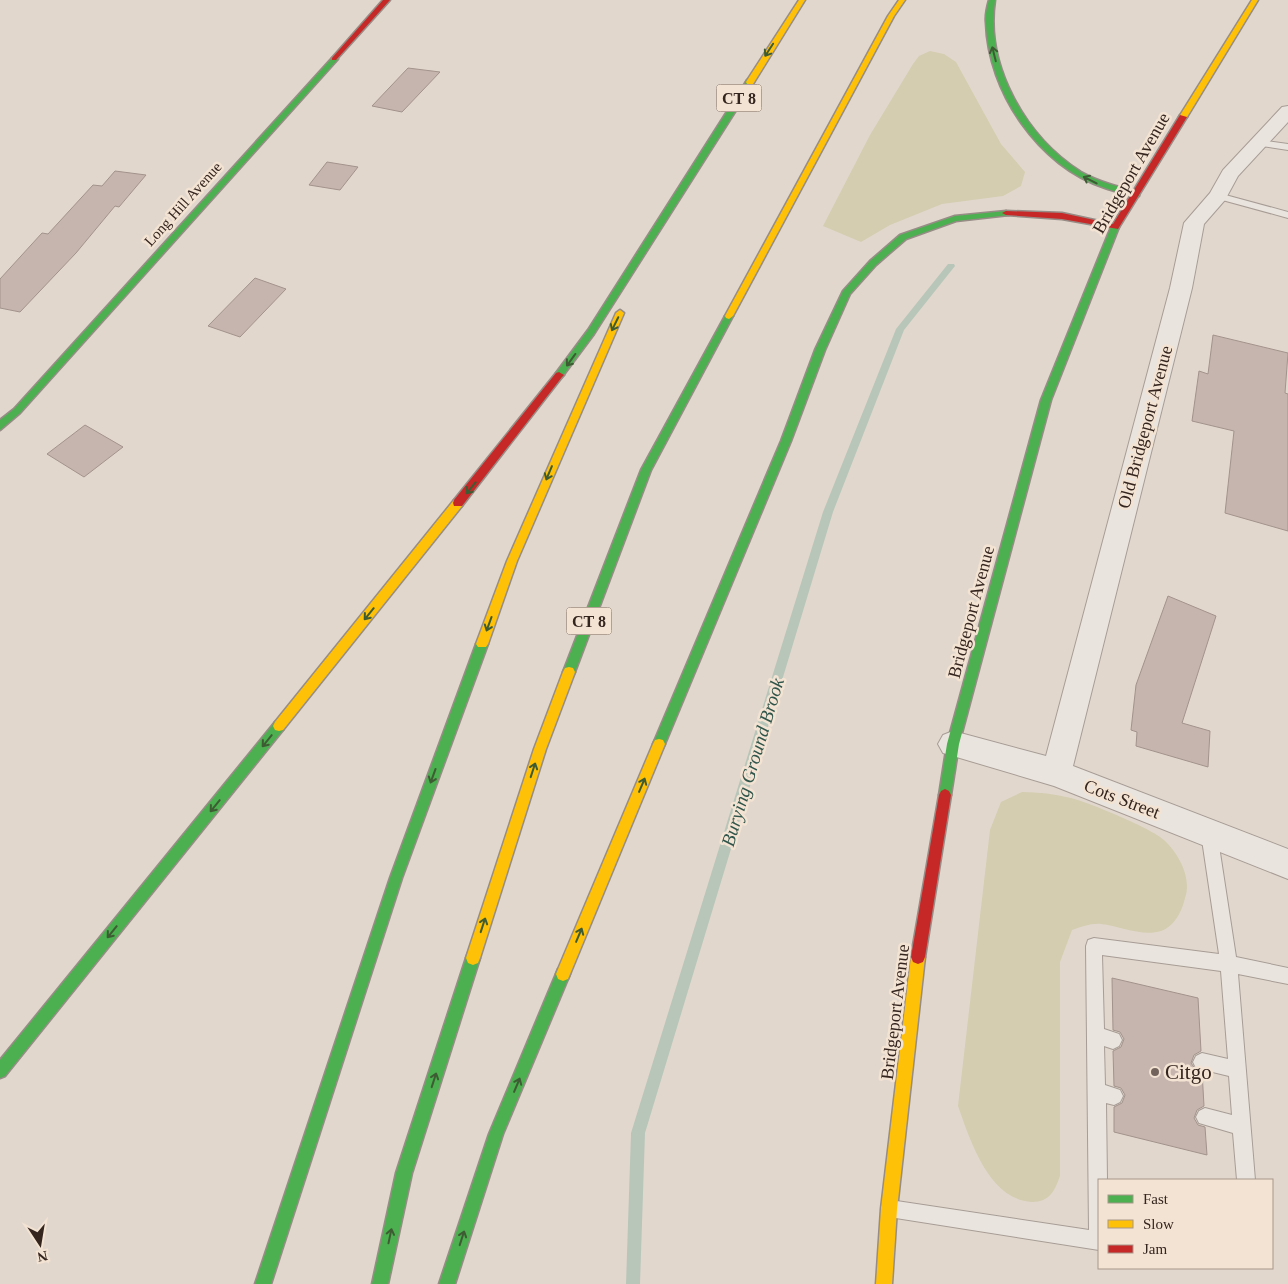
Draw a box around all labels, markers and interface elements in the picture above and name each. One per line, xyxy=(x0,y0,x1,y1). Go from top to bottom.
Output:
one-way arrow xyxy=(764,43,774,57)
one-way arrow xyxy=(989,47,998,63)
road number: CT 8 xyxy=(716,85,762,112)
street label: Bridgeport Avenue xyxy=(1088,109,1174,237)
street label: Long Hill Avenue xyxy=(141,159,225,249)
one-way arrow xyxy=(1083,174,1098,184)
one-way arrow xyxy=(610,316,619,331)
street label: Old Bridgeport Avenue xyxy=(1114,343,1176,511)
one-way arrow xyxy=(566,352,576,366)
one-way arrow xyxy=(544,465,554,480)
one-way arrow xyxy=(466,481,477,494)
street label: Bridgeport Avenue xyxy=(944,544,998,680)
one-way arrow xyxy=(364,607,375,620)
road number: CT 8 xyxy=(566,608,612,634)
one-way arrow xyxy=(484,615,493,631)
water label: Burying Ground Brook xyxy=(717,675,788,849)
one-way arrow xyxy=(261,734,272,747)
one-way arrow xyxy=(529,763,538,779)
one-way arrow xyxy=(428,768,437,783)
street label: Cots Street xyxy=(1081,775,1163,823)
one-way arrow xyxy=(638,778,648,793)
one-way arrow xyxy=(209,799,220,812)
one-way arrow xyxy=(479,918,489,934)
one-way arrow xyxy=(107,925,118,938)
one-way arrow xyxy=(575,928,585,943)
street label: Bridgeport Avenue xyxy=(877,943,913,1081)
place label: Citgo xyxy=(1165,1060,1212,1084)
marker: Citgo xyxy=(1149,1066,1161,1078)
one-way arrow xyxy=(429,1072,439,1088)
one-way arrow xyxy=(513,1077,522,1092)
legend xyxy=(1098,1179,1273,1269)
text: Fast xyxy=(1143,1191,1169,1207)
text: Slow xyxy=(1143,1216,1174,1232)
north arrow xyxy=(15,1219,65,1269)
one-way arrow xyxy=(386,1229,396,1245)
one-way arrow xyxy=(458,1230,468,1246)
text: Jam xyxy=(1143,1241,1167,1257)
text: N xyxy=(36,1248,49,1265)

